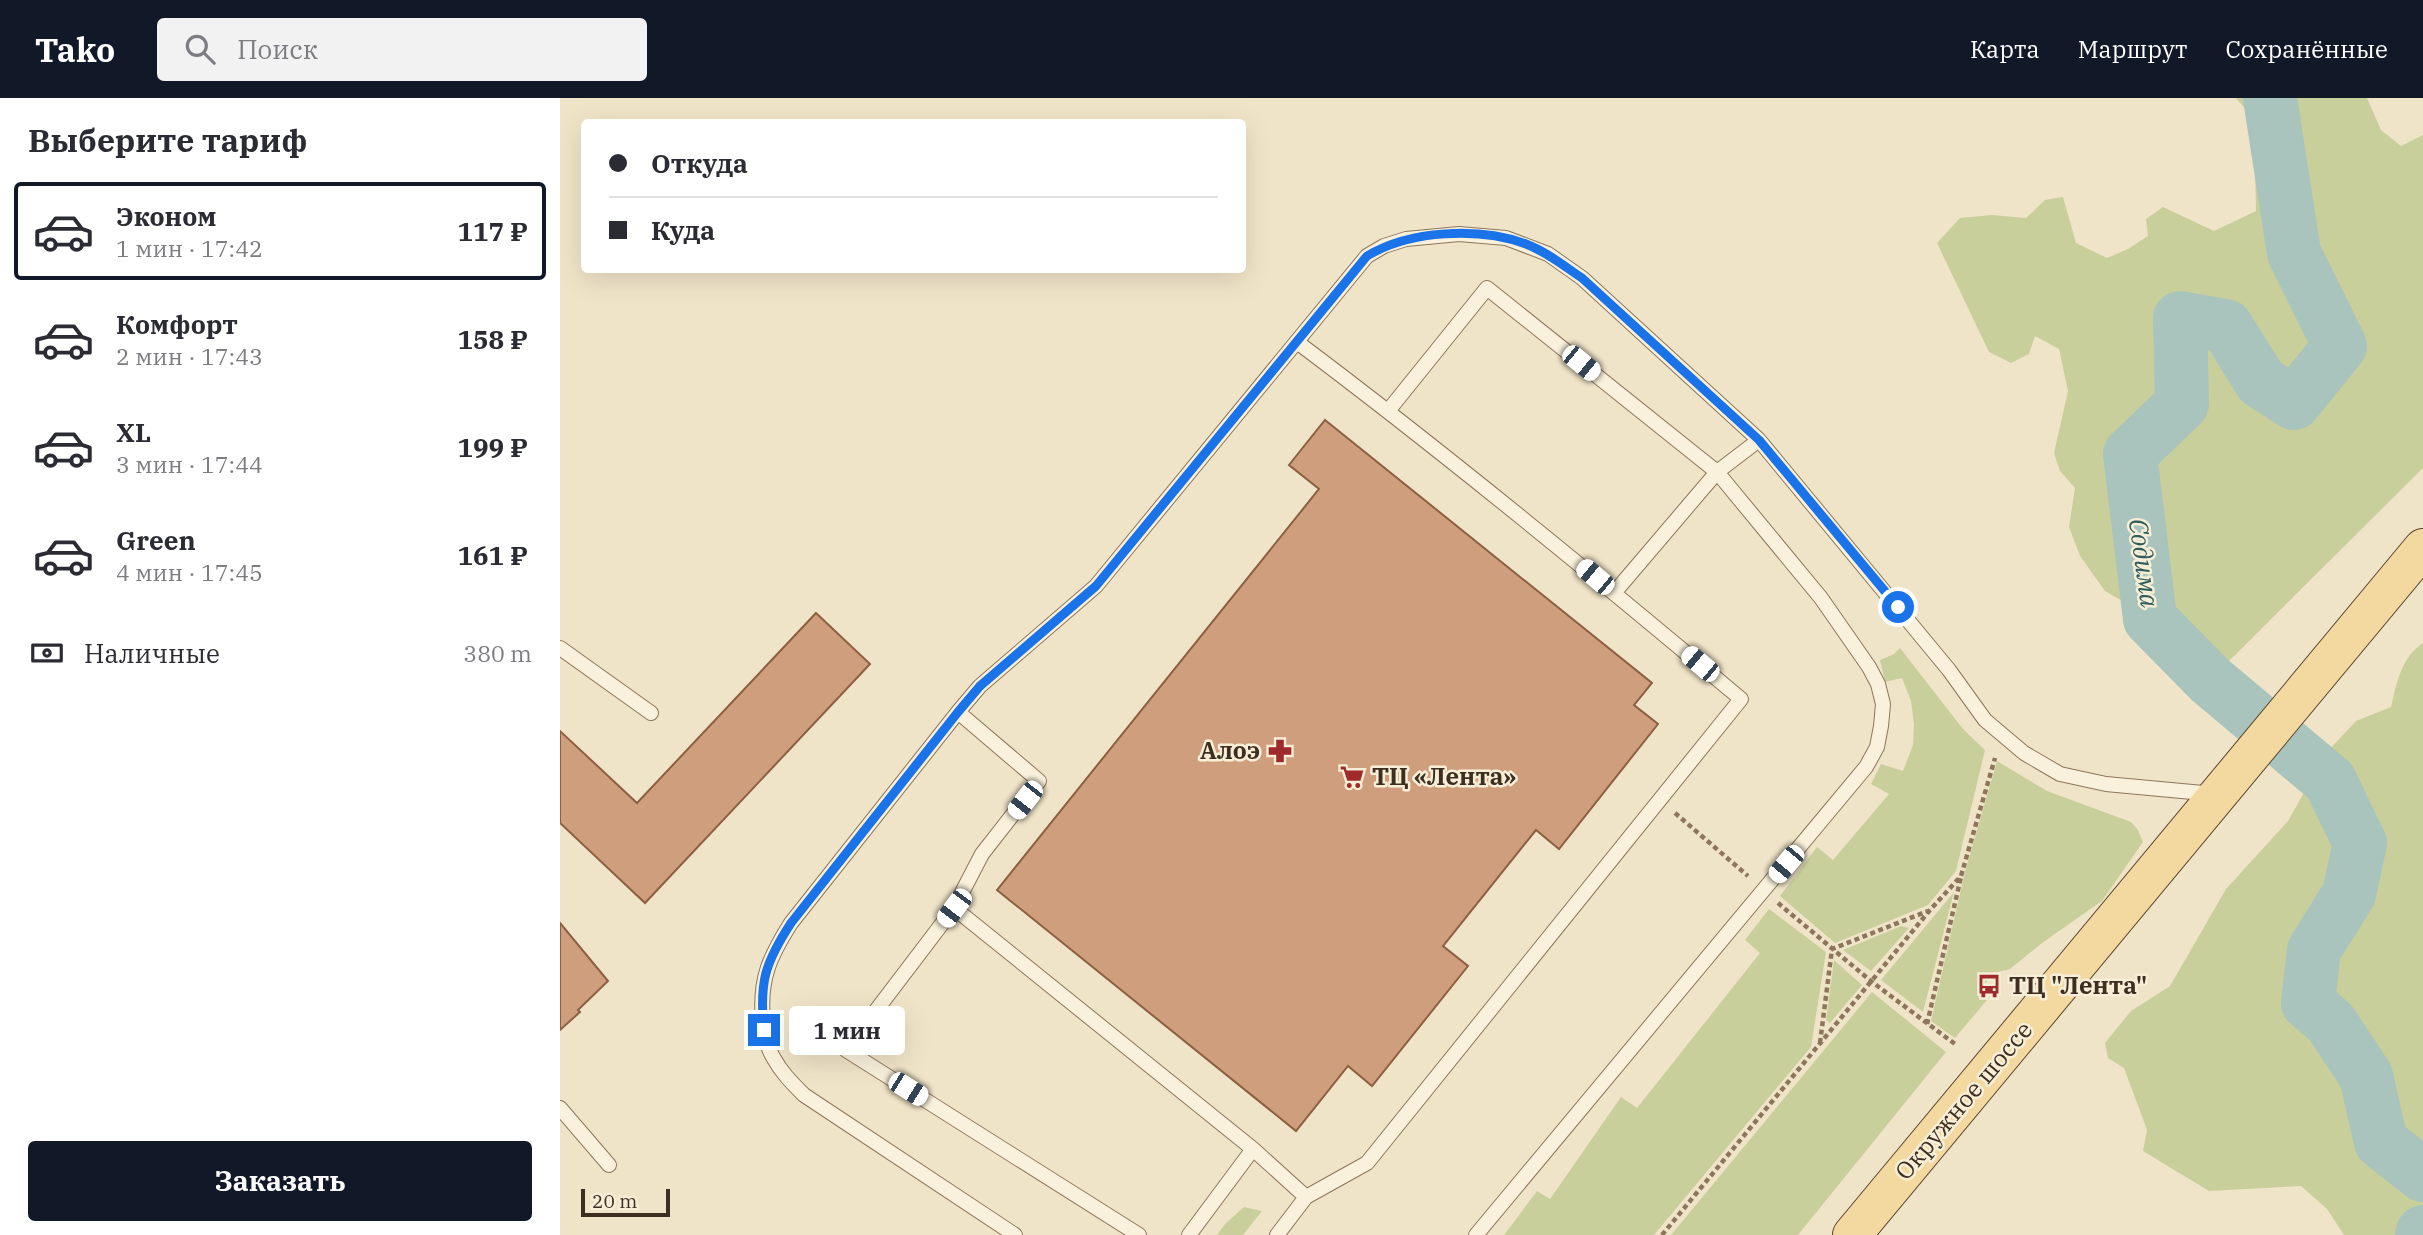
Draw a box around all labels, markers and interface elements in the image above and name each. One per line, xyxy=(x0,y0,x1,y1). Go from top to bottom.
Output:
search box xyxy=(157,18,647,81)
text: Tako xyxy=(35,28,115,71)
icon: search xyxy=(181,30,219,68)
text: Поиск xyxy=(237,32,318,66)
text: Карта xyxy=(1970,33,2040,65)
text: Маршрут xyxy=(2078,33,2187,65)
text: Сохранённые xyxy=(2225,33,2388,65)
text: Выберите тариф xyxy=(28,119,308,161)
text: Откуда xyxy=(651,146,748,180)
text: Эконом xyxy=(116,199,217,233)
icon: car xyxy=(32,200,95,263)
text: Куда xyxy=(651,213,715,247)
text: 117 ₽ xyxy=(457,214,528,248)
text: 1 мин · 17:42 xyxy=(116,233,263,263)
text: Комфорт xyxy=(116,307,238,341)
icon: car xyxy=(32,308,95,371)
text: 158 ₽ xyxy=(457,322,528,356)
text: 2 мин · 17:43 xyxy=(116,341,263,371)
car xyxy=(1559,342,1604,384)
text: XL xyxy=(116,415,151,449)
icon: car xyxy=(32,416,95,479)
text: 199 ₽ xyxy=(457,430,528,464)
text: 3 мин · 17:44 xyxy=(116,449,263,479)
water label: Содима xyxy=(2122,516,2168,610)
text: Green xyxy=(116,523,196,557)
icon: car xyxy=(32,524,95,587)
text: 161 ₽ xyxy=(457,538,528,572)
car xyxy=(1573,555,1618,599)
text: 4 мин · 17:45 xyxy=(116,557,263,587)
route start xyxy=(1882,591,1914,623)
icon: cash xyxy=(28,634,66,672)
text: Наличные xyxy=(84,636,220,670)
text: 380 m xyxy=(463,638,532,668)
car xyxy=(1678,642,1723,686)
place label: Алоэ xyxy=(1200,734,1260,766)
pharmacy icon: Алоэ xyxy=(1266,737,1294,765)
place label: ТЦ «Лента» xyxy=(1372,760,1516,792)
supermarket icon: ТЦ «Лента» xyxy=(1338,763,1366,791)
car xyxy=(1004,777,1047,823)
car xyxy=(1765,841,1808,887)
car xyxy=(933,885,976,931)
place label: ТЦ "Лента" xyxy=(2009,969,2147,1001)
bus stop icon: ТЦ "Лента" xyxy=(1975,972,2003,1000)
callout: 1 мин xyxy=(788,1006,904,1054)
route end xyxy=(748,1014,780,1046)
street label: Окружное шоссе xyxy=(1887,1014,2039,1186)
text: 1 мин xyxy=(813,1015,881,1045)
car xyxy=(885,1069,932,1109)
button: Заказать xyxy=(28,1141,532,1221)
scale bar xyxy=(581,1186,670,1218)
text: 20 m xyxy=(592,1189,637,1213)

